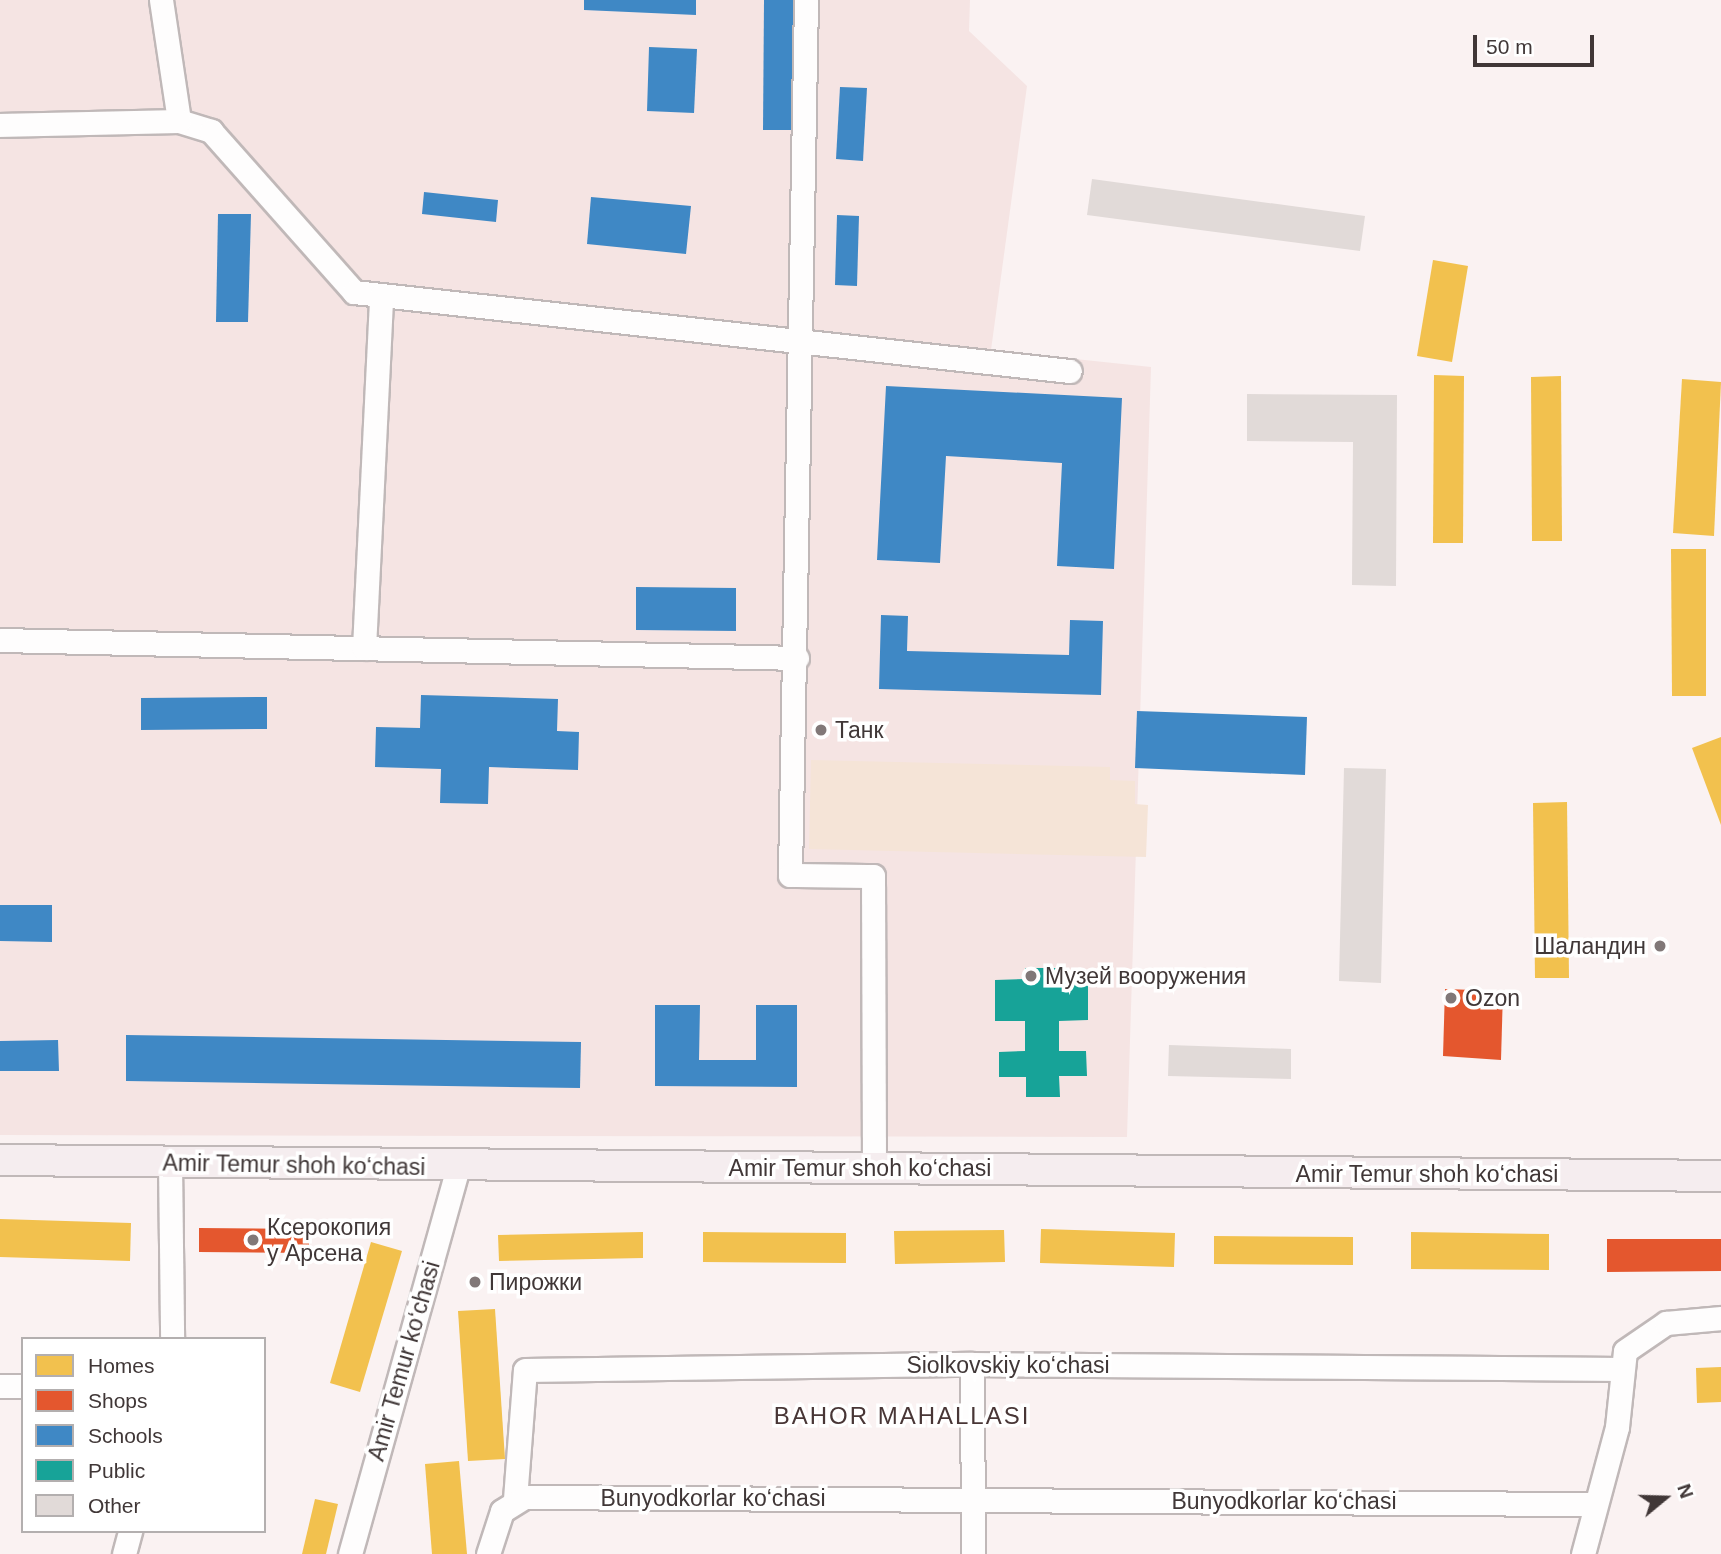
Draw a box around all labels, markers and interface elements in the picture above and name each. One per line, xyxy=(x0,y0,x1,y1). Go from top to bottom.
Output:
scale bar xyxy=(1476,21,1597,65)
text: 50 m xyxy=(1486,35,1533,58)
place label: Танк xyxy=(835,716,884,744)
marker: Танк xyxy=(813,722,829,738)
place label: Шаландин xyxy=(1534,932,1646,960)
marker: Шаландин xyxy=(1652,938,1668,954)
place label: Музей вооружения xyxy=(1045,962,1246,990)
marker: Музей вооружения xyxy=(1023,968,1039,984)
place label: Ozon xyxy=(1465,984,1520,1012)
marker: Ozon xyxy=(1443,990,1459,1006)
street label: Amir Temur shoh ko‘chasi xyxy=(162,1149,426,1181)
street label: Amir Temur shoh ko‘chasi xyxy=(728,1154,992,1182)
street label: Amir Temur shoh ko‘chasi xyxy=(1295,1160,1559,1188)
place label: Ксерокопия у Арсена xyxy=(267,1213,391,1267)
marker: Ксерокопия у Арсена xyxy=(245,1232,261,1248)
street label: Amir Temur ko‘chasi xyxy=(362,1258,446,1464)
place label: Пирожки xyxy=(489,1268,582,1296)
marker: Пирожки xyxy=(467,1274,483,1290)
legend xyxy=(21,1337,266,1533)
street label: Siolkovskiy ko‘chasi xyxy=(906,1351,1110,1379)
text: Homes xyxy=(88,1354,155,1377)
text: Shops xyxy=(88,1389,148,1412)
district label: BAHOR MAHALLASI xyxy=(776,1402,1028,1430)
text: Schools xyxy=(88,1424,163,1447)
text: Public xyxy=(88,1459,145,1482)
north arrow xyxy=(1630,1463,1700,1533)
text: N xyxy=(1673,1481,1697,1501)
street label: Bunyodkorlar ko‘chasi xyxy=(600,1484,826,1512)
street label: Bunyodkorlar ko‘chasi xyxy=(1171,1487,1397,1515)
text: Other xyxy=(88,1494,141,1517)

